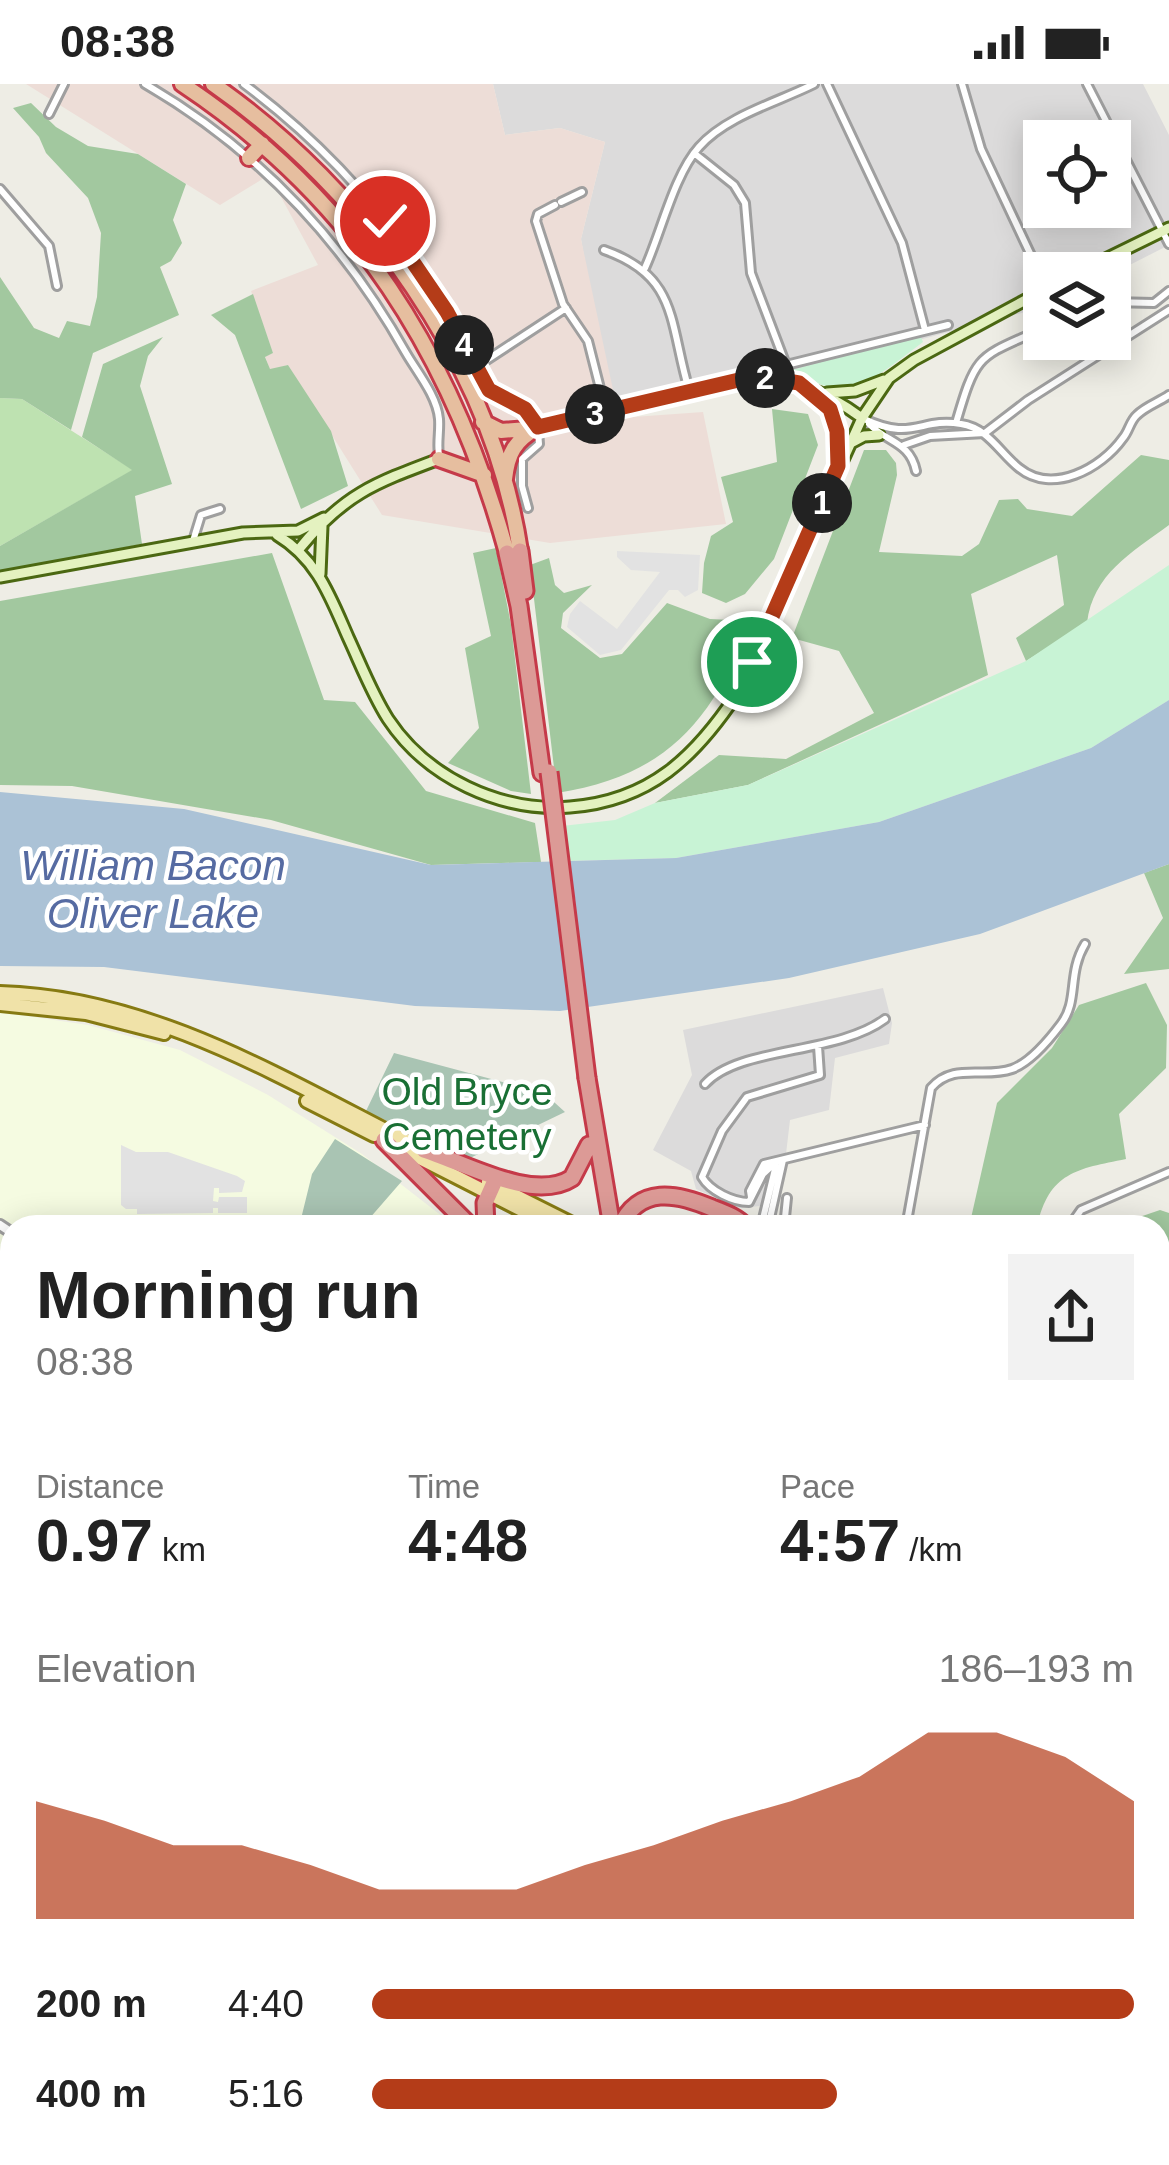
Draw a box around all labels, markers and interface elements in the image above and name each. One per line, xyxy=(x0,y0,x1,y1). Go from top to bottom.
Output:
text: 08:38 xyxy=(60,16,175,67)
map controls xyxy=(1023,120,1131,360)
button: locate xyxy=(1023,120,1131,228)
pin xyxy=(334,170,436,272)
icon: check xyxy=(352,188,418,254)
button: layers xyxy=(1023,252,1131,360)
pin: 4 xyxy=(434,315,494,375)
text: 4 xyxy=(455,326,473,363)
pin: 2 xyxy=(735,348,795,408)
text: 2 xyxy=(756,359,774,396)
pin: 3 xyxy=(565,384,625,444)
text: 3 xyxy=(586,395,604,432)
pin: 1 xyxy=(792,473,852,533)
text: 1 xyxy=(813,484,831,521)
pin xyxy=(701,611,803,713)
icon: arrive xyxy=(719,629,785,695)
water label: William Bacon Oliver Lake xyxy=(20,842,286,937)
park label: Old Bryce Cemetery xyxy=(381,1070,553,1158)
button: share xyxy=(1008,1254,1134,1380)
text: Morning run xyxy=(36,1258,421,1332)
text: 08:38 xyxy=(36,1340,134,1383)
text: Distance xyxy=(36,1468,164,1505)
text: Time xyxy=(408,1468,480,1505)
text: Pace xyxy=(780,1468,855,1505)
text: 0.97 xyxy=(36,1507,153,1574)
text: 4:48 xyxy=(408,1507,528,1574)
text: 4:57 xyxy=(780,1507,900,1574)
text: km xyxy=(153,1531,206,1568)
text: /km xyxy=(900,1531,962,1568)
text: Elevation xyxy=(36,1647,196,1690)
text: 186–193 m xyxy=(939,1647,1134,1690)
text: 200 m xyxy=(36,1982,147,2025)
text: 4:40 xyxy=(228,1982,304,2025)
text: 400 m xyxy=(36,2072,147,2115)
text: 5:16 xyxy=(228,2072,304,2115)

